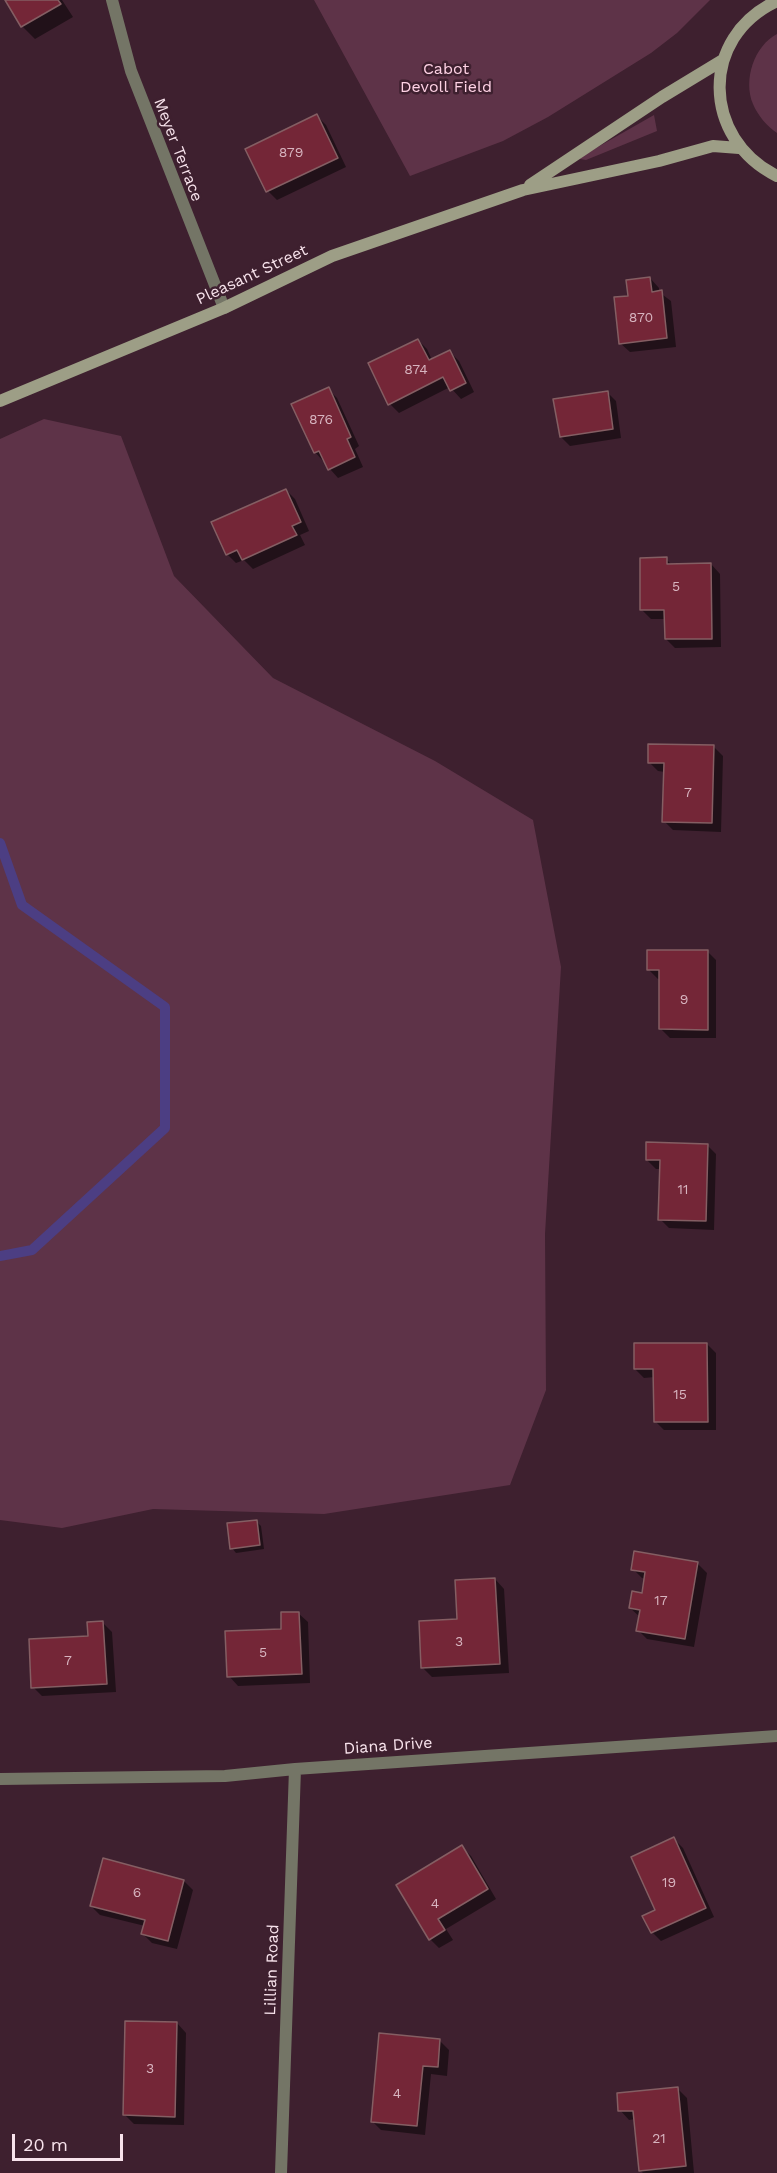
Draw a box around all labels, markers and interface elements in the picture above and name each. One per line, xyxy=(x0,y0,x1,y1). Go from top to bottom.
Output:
park label: Cabot Devoll Field xyxy=(400,59,492,97)
street label: Meyer Terrace xyxy=(149,96,207,204)
house number: 879 xyxy=(279,145,303,161)
street label: Pleasant Street xyxy=(193,241,311,309)
house number: 870 xyxy=(629,310,653,326)
house number: 874 xyxy=(404,362,428,378)
house number: 876 xyxy=(309,412,333,428)
house number: 5 xyxy=(672,579,680,595)
house number: 7 xyxy=(684,785,692,801)
house number: 9 xyxy=(680,992,688,1008)
house number: 11 xyxy=(678,1182,688,1198)
house number: 15 xyxy=(673,1387,687,1403)
house number: 17 xyxy=(654,1593,668,1609)
house number: 3 xyxy=(455,1634,463,1650)
house number: 5 xyxy=(259,1645,267,1661)
house number: 7 xyxy=(64,1653,72,1669)
street label: Diana Drive xyxy=(343,1733,433,1759)
house number: 19 xyxy=(662,1875,676,1891)
house number: 6 xyxy=(133,1885,141,1901)
house number: 4 xyxy=(431,1896,439,1912)
street label: Lillian Road xyxy=(261,1924,283,2016)
house number: 3 xyxy=(146,2061,154,2077)
house number: 4 xyxy=(393,2086,401,2102)
scale bar xyxy=(15,2122,126,2160)
house number: 21 xyxy=(652,2131,666,2147)
text: 20 m xyxy=(23,2134,68,2155)

